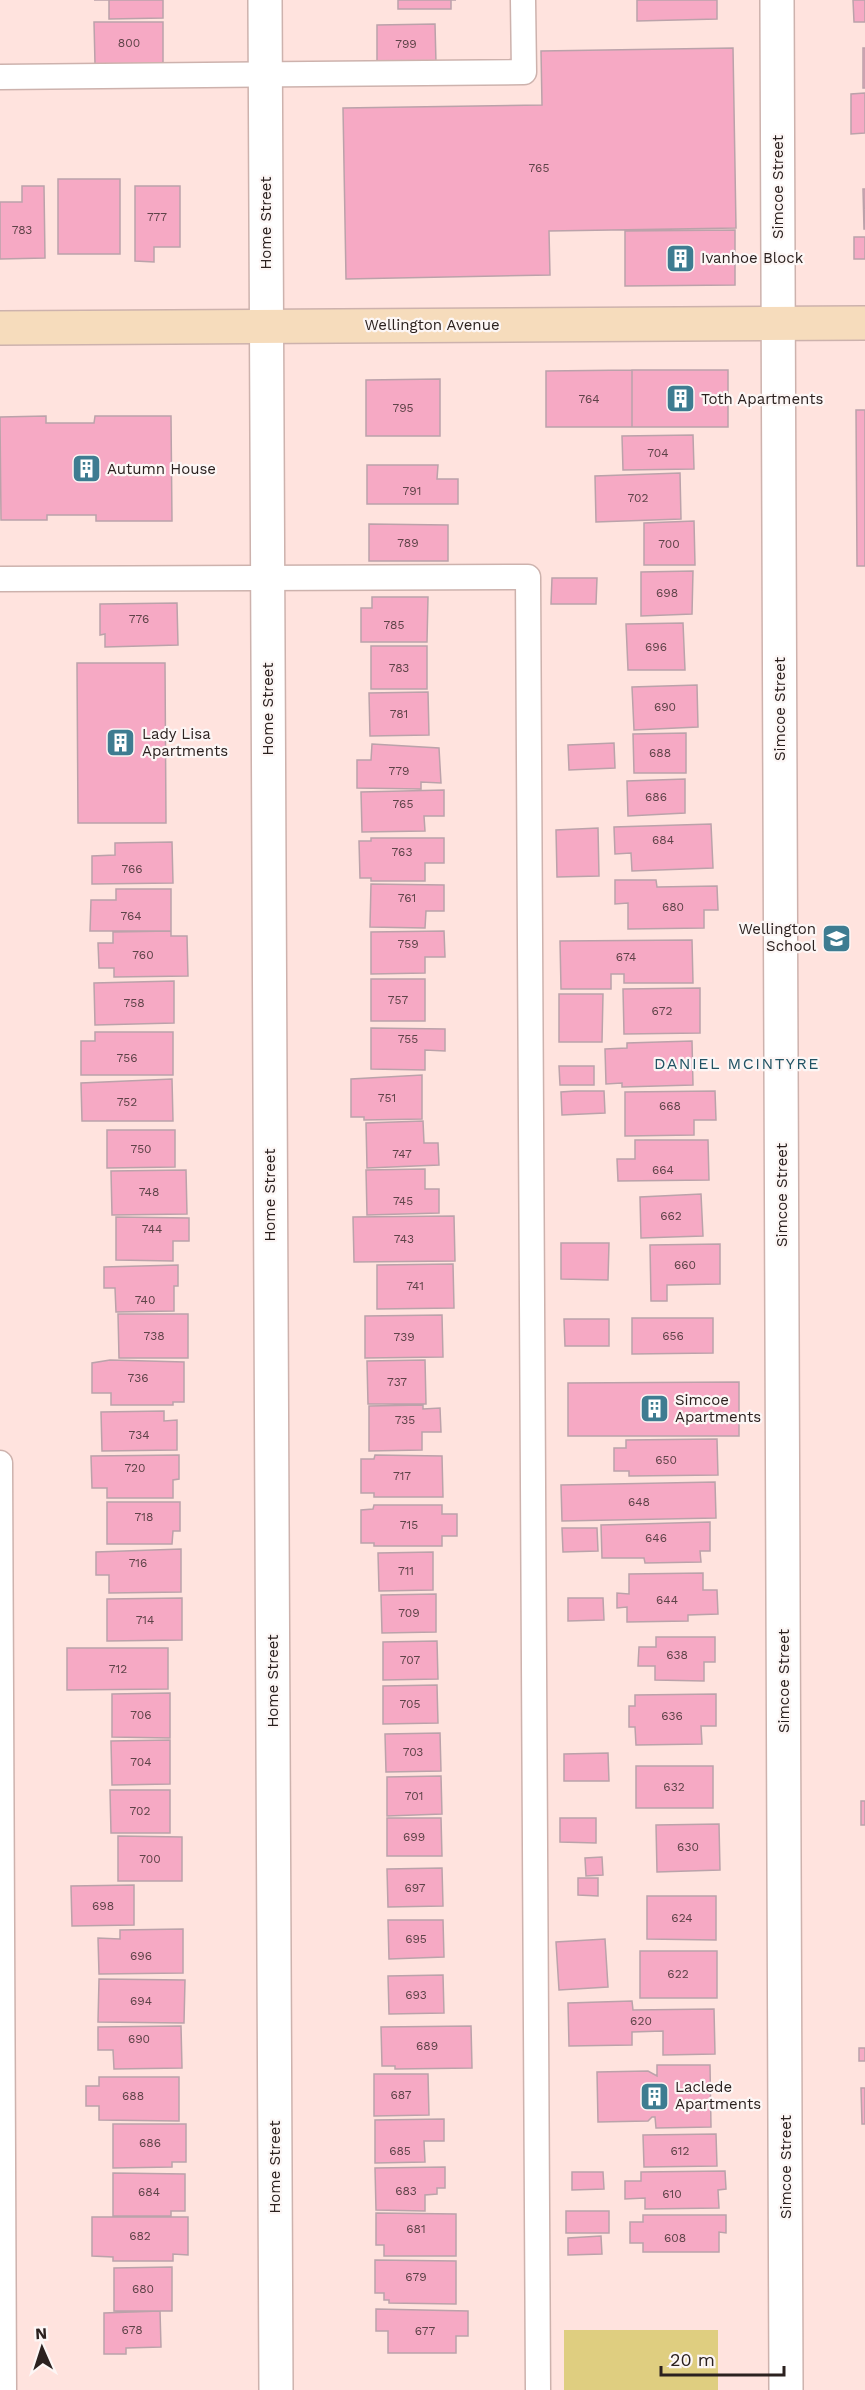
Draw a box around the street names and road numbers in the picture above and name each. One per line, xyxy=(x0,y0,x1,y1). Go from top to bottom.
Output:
street label: Simcoe Street xyxy=(769,134,787,239)
street label: Home Street xyxy=(257,176,275,270)
street label: Wellington Avenue xyxy=(364,316,500,334)
street label: Simcoe Street xyxy=(771,656,789,761)
street label: Home Street xyxy=(259,662,277,756)
street label: Simcoe Street xyxy=(773,1142,791,1247)
street label: Home Street xyxy=(261,1148,279,1242)
street label: Simcoe Street xyxy=(775,1628,793,1733)
street label: Home Street xyxy=(264,1634,282,1728)
street label: Simcoe Street xyxy=(777,2114,795,2219)
street label: Home Street xyxy=(266,2120,284,2214)

